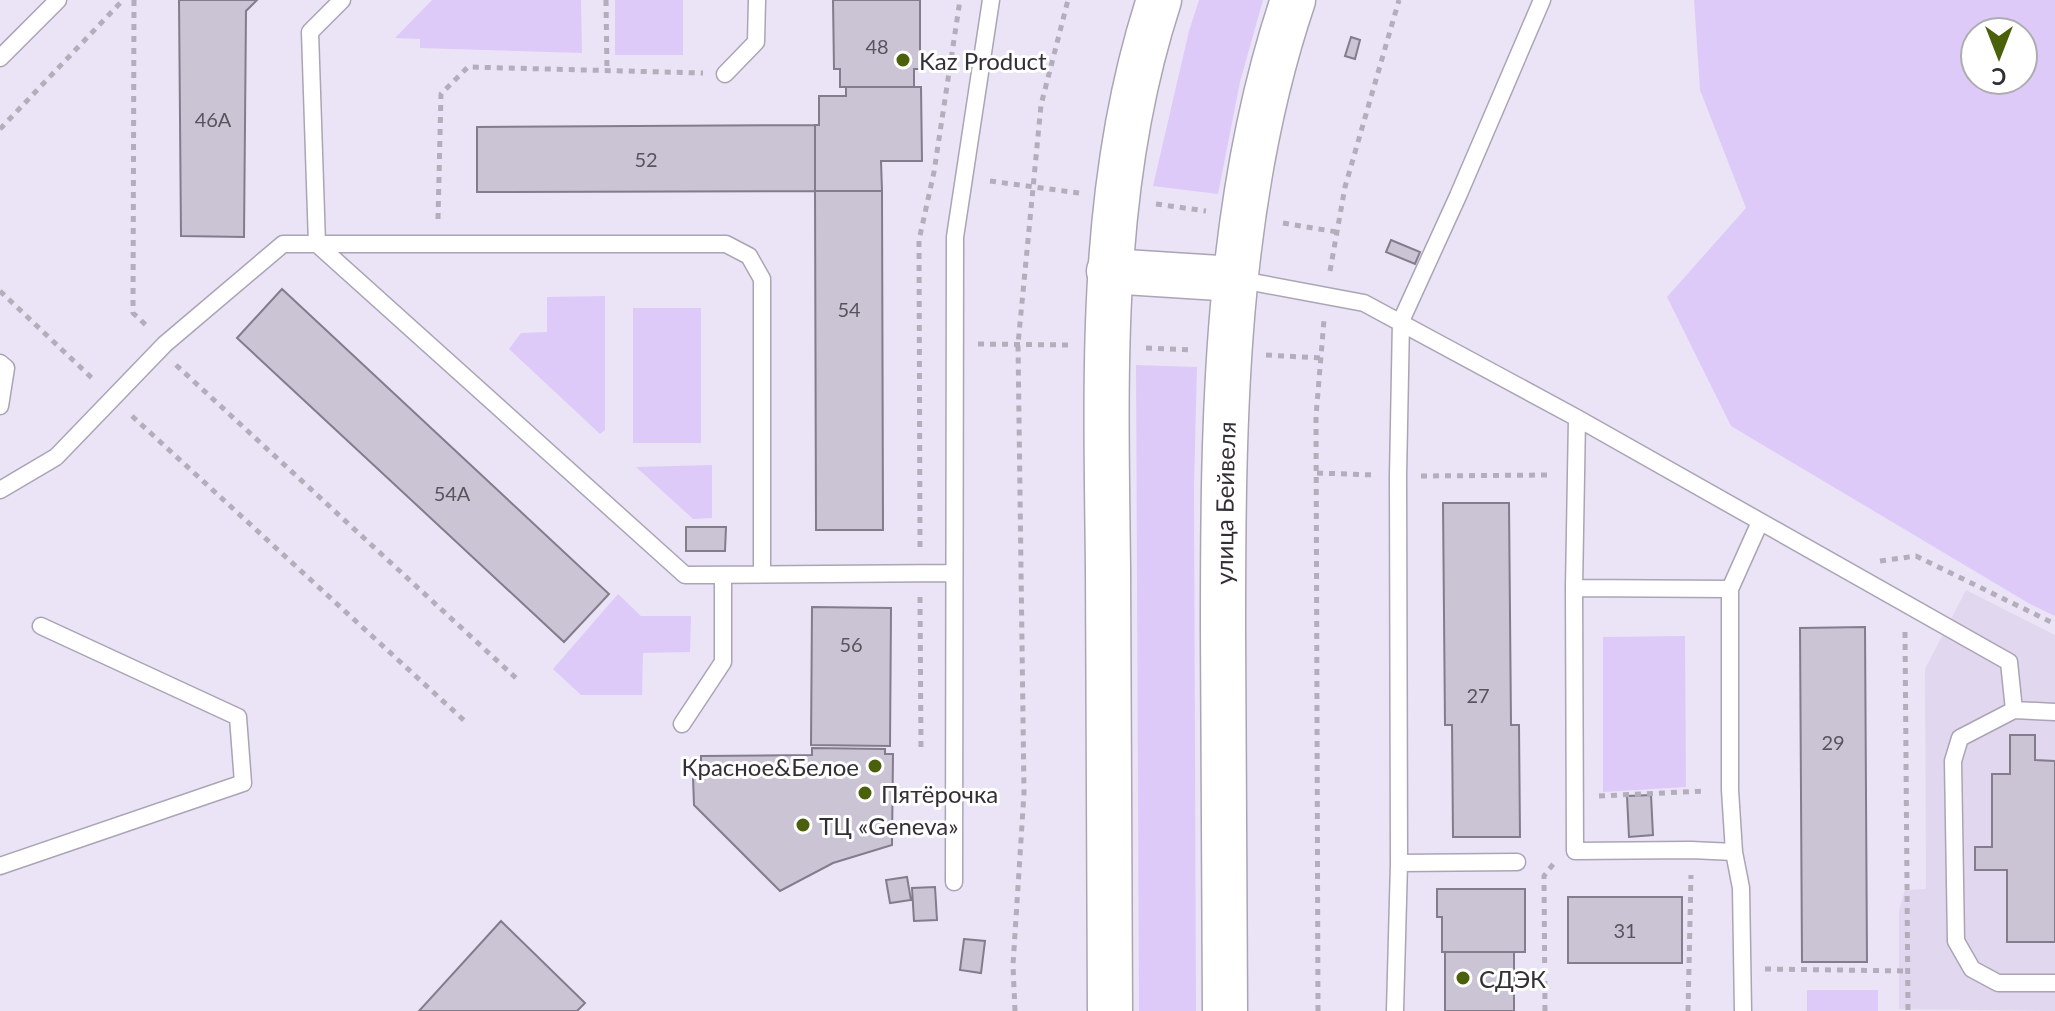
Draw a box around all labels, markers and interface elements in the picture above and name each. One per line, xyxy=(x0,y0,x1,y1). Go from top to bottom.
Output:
north arrow xyxy=(1959,16,2039,96)
house number: 48 xyxy=(865,34,889,58)
place label: Kaz Product xyxy=(919,46,1047,75)
marker: Kaz Product xyxy=(894,51,912,69)
text: С xyxy=(1991,63,2006,90)
house number: 46А xyxy=(195,107,232,131)
house number: 52 xyxy=(634,147,658,171)
house number: 54 xyxy=(837,297,861,321)
street label: улица Бейвеля xyxy=(1209,421,1240,585)
house number: 54А xyxy=(434,481,471,505)
house number: 56 xyxy=(839,632,863,656)
house number: 27 xyxy=(1466,683,1490,707)
house number: 29 xyxy=(1821,730,1845,754)
place label: Красное&Белое xyxy=(682,752,859,781)
marker: Красное&Белое xyxy=(866,757,884,775)
place label: Пятёрочка xyxy=(881,779,998,808)
marker: Пятёрочка xyxy=(856,784,874,802)
place label: ТЦ «Geneva» xyxy=(819,811,959,840)
marker: ТЦ «Geneva» xyxy=(794,816,812,834)
house number: 31 xyxy=(1613,918,1637,942)
place label: СДЭК xyxy=(1479,964,1546,993)
marker: СДЭК xyxy=(1454,969,1472,987)

